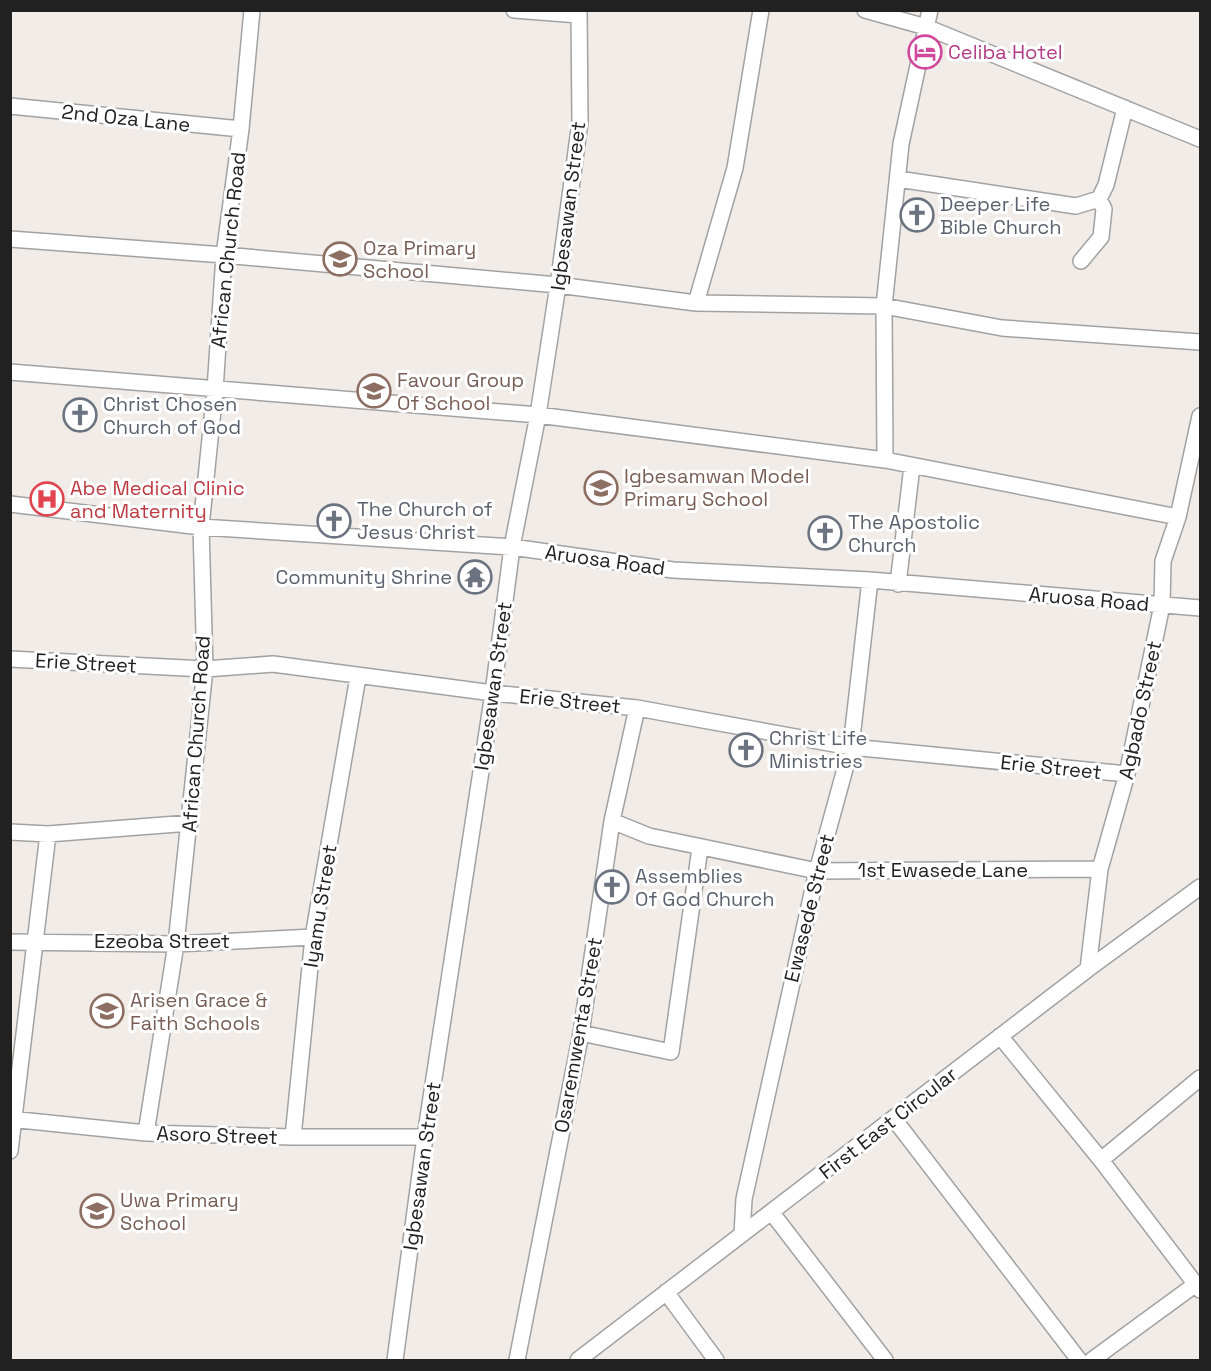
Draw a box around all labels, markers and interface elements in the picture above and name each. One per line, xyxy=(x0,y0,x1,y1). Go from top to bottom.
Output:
hotel icon: Celiba Hotel xyxy=(907,34,943,70)
place label: Celiba Hotel xyxy=(948,39,1063,65)
street label: 2nd Oza Lane xyxy=(60,98,192,138)
street label: Igbesawan Street xyxy=(545,120,591,292)
street label: African Church Road xyxy=(205,151,251,349)
place label: Deeper Life Bible Church xyxy=(940,191,1061,240)
church icon: Deeper Life Bible Church xyxy=(899,197,935,233)
place label: Oza Primary School xyxy=(363,235,476,284)
school or university icon: Oza Primary School xyxy=(322,241,358,277)
place label: Favour Group Of School xyxy=(397,367,524,416)
school or university icon: Favour Group Of School xyxy=(356,373,392,409)
place label: Christ Chosen Church of God xyxy=(103,391,241,440)
church icon: Christ Chosen Church of God xyxy=(62,397,98,433)
place label: Igbesamwan Model Primary School xyxy=(624,463,810,512)
school or university icon: Igbesamwan Model Primary School xyxy=(583,470,619,506)
place label: Abe Medical Clinic and Maternity xyxy=(70,475,245,524)
hospital icon: Abe Medical Clinic and Maternity xyxy=(29,481,65,517)
place label: The Church of Jesus Christ xyxy=(357,496,493,545)
church icon: The Church of Jesus Christ xyxy=(316,503,352,539)
place label: The Apostolic Church xyxy=(848,509,980,558)
church icon: The Apostolic Church xyxy=(807,515,843,551)
street label: Aruosa Road xyxy=(543,539,667,581)
temple icon: Community Shrine xyxy=(457,559,493,595)
place label: Community Shrine xyxy=(276,564,452,590)
street label: Aruosa Road xyxy=(1028,581,1150,617)
street label: Igbesawan Street xyxy=(468,600,518,772)
street label: African Church Road xyxy=(176,635,216,833)
street label: Agbado Street xyxy=(1113,638,1167,782)
street label: Erie Street xyxy=(34,647,138,679)
street label: Erie Street xyxy=(518,683,622,719)
place label: Christ Life Ministries xyxy=(769,725,867,774)
church icon: Christ Life Ministries xyxy=(728,732,764,768)
street label: Erie Street xyxy=(999,749,1103,785)
street label: Ewasede Street xyxy=(778,831,840,985)
street label: Iyamu Street xyxy=(297,843,343,969)
street label: 1st Ewasede Lane xyxy=(858,857,1028,883)
place label: Assemblies Of God Church xyxy=(635,863,775,912)
church icon: Assemblies Of God Church xyxy=(594,869,630,905)
street label: Ezeoba Street xyxy=(94,928,230,954)
street label: Osaremwenta Street xyxy=(548,935,608,1135)
place label: Arisen Grace & Faith Schools xyxy=(130,987,267,1036)
school or university icon: Arisen Grace & Faith Schools xyxy=(89,993,125,1029)
street label: First East Circular xyxy=(814,1061,962,1185)
street label: Igbesawan Street xyxy=(397,1080,447,1252)
street label: Asoro Street xyxy=(156,1120,278,1150)
place label: Uwa Primary School xyxy=(120,1187,239,1236)
school or university icon: Uwa Primary School xyxy=(79,1193,115,1229)

